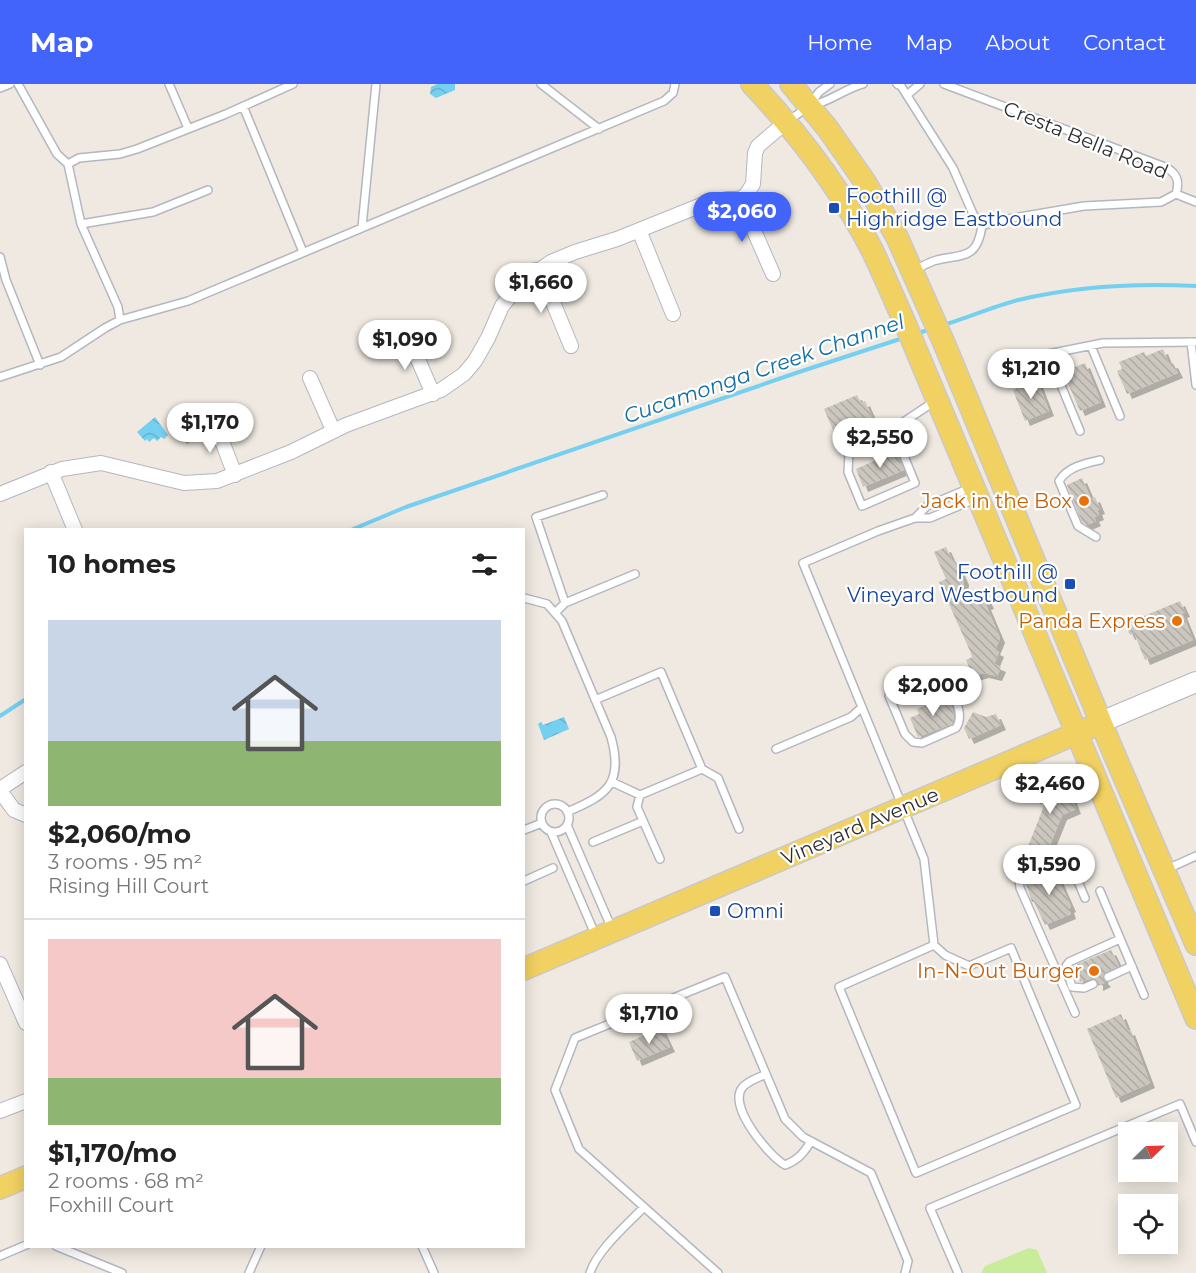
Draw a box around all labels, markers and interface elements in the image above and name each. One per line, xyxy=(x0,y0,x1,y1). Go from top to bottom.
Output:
text: Map xyxy=(30,25,93,59)
text: Home xyxy=(807,30,872,55)
text: Map xyxy=(905,30,952,55)
text: About xyxy=(985,30,1050,55)
text: Contact xyxy=(1083,30,1166,55)
street label: Cresta Bella Road xyxy=(1000,96,1172,184)
place label: Foothill @ Highridge Eastbound xyxy=(846,184,1062,231)
pin: $2,060 xyxy=(693,192,791,243)
text: $2,060 xyxy=(707,199,777,223)
marker: Foothill @ Highridge Eastbound xyxy=(827,201,841,215)
pin: $1,660 xyxy=(492,263,590,314)
text: $1,660 xyxy=(509,270,573,294)
water label: Cucamonga Creek Channel xyxy=(620,309,908,428)
pin: $1,090 xyxy=(356,320,454,371)
text: $1,090 xyxy=(372,327,438,351)
pin: $1,210 xyxy=(982,349,1080,400)
text: $1,210 xyxy=(1001,356,1061,380)
pin: $1,170 xyxy=(161,403,259,454)
text: $1,170 xyxy=(181,410,239,434)
pin: $2,550 xyxy=(831,418,929,469)
text: $2,550 xyxy=(846,425,914,449)
place label: Jack in the Box xyxy=(920,489,1072,513)
marker: Jack in the Box xyxy=(1077,494,1091,508)
text: 10 homes xyxy=(48,548,176,580)
icon: filters xyxy=(468,548,501,581)
place label: Foothill @ Vineyard Westbound xyxy=(847,560,1058,607)
marker: Foothill @ Vineyard Westbound xyxy=(1063,577,1077,591)
place label: Panda Express xyxy=(1018,609,1165,633)
marker: Panda Express xyxy=(1170,614,1184,628)
icon: home xyxy=(221,659,329,767)
pin: $2,000 xyxy=(884,666,982,717)
text: $2,000 xyxy=(898,673,968,697)
pin: $2,460 xyxy=(1001,764,1099,815)
text: $2,460 xyxy=(1015,771,1085,795)
street label: Vineyard Avenue xyxy=(778,782,942,870)
text: $2,060/mo xyxy=(48,818,191,850)
pin: $1,590 xyxy=(1000,845,1098,896)
text: 3 rooms · 95 m² xyxy=(48,850,202,874)
text: $1,590 xyxy=(1017,852,1081,876)
text: Rising Hill Court xyxy=(48,874,209,898)
place label: Omni xyxy=(727,899,784,923)
marker: Omni xyxy=(708,904,722,918)
place label: In-N-Out Burger xyxy=(917,959,1082,983)
marker: In-N-Out Burger xyxy=(1087,964,1101,978)
icon: home xyxy=(221,978,329,1086)
pin: $1,710 xyxy=(600,994,698,1045)
text: $1,710 xyxy=(619,1001,679,1025)
north arrow xyxy=(1118,1122,1178,1182)
map controls xyxy=(1118,1122,1178,1254)
text: $1,170/mo xyxy=(48,1137,177,1169)
text: 2 rooms · 68 m² xyxy=(48,1169,204,1193)
text: Foxhill Court xyxy=(48,1193,174,1217)
button: locate xyxy=(1118,1194,1178,1254)

